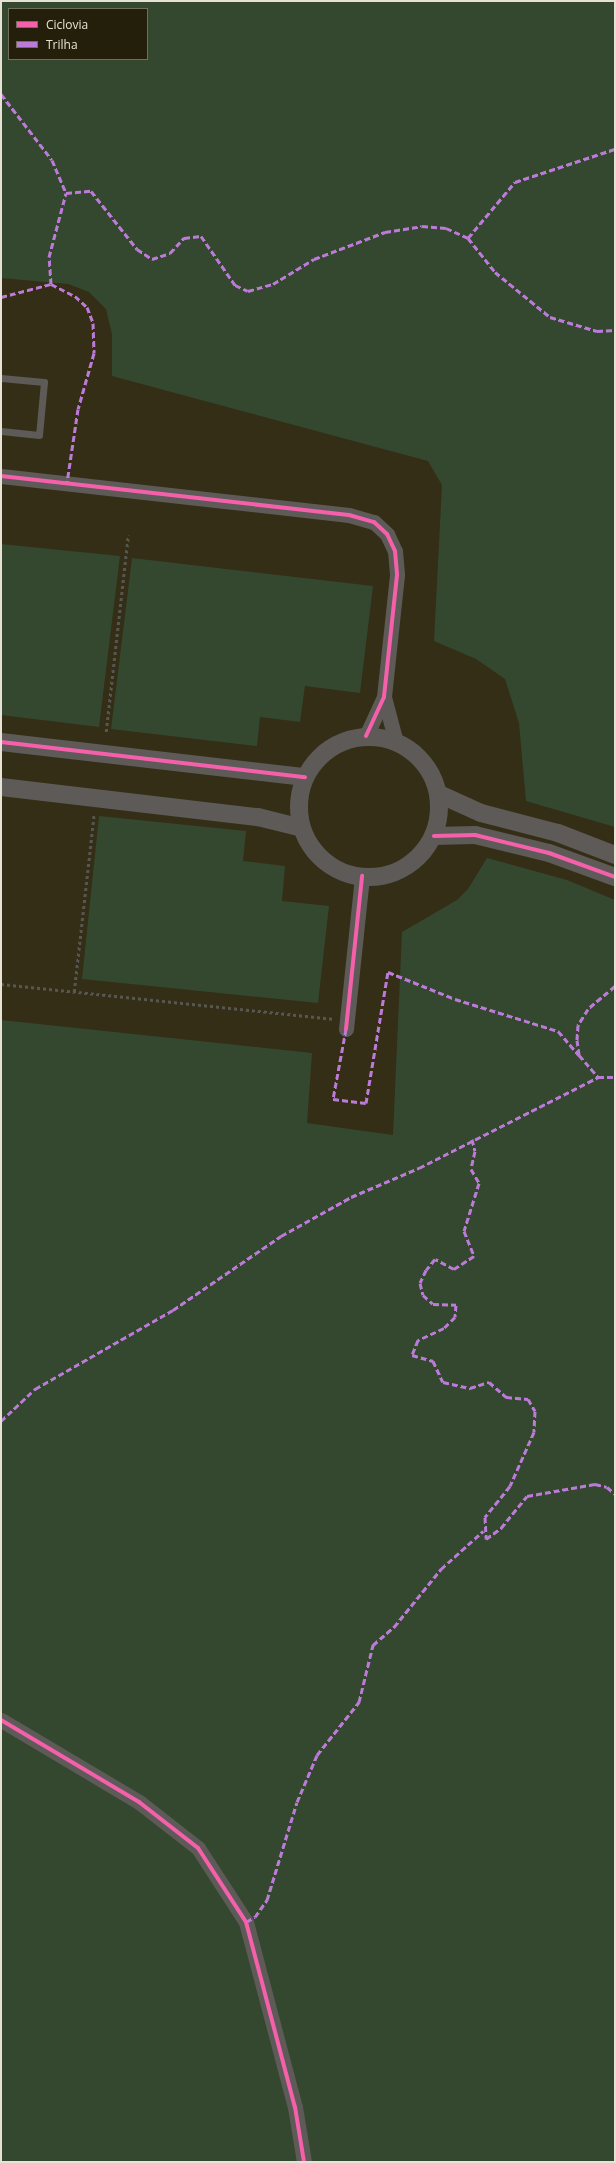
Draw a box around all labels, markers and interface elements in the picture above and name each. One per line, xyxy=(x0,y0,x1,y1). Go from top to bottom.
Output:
legend xyxy=(8,8,148,60)
text: Ciclovia xyxy=(46,16,88,33)
text: Trilha xyxy=(46,36,78,53)

